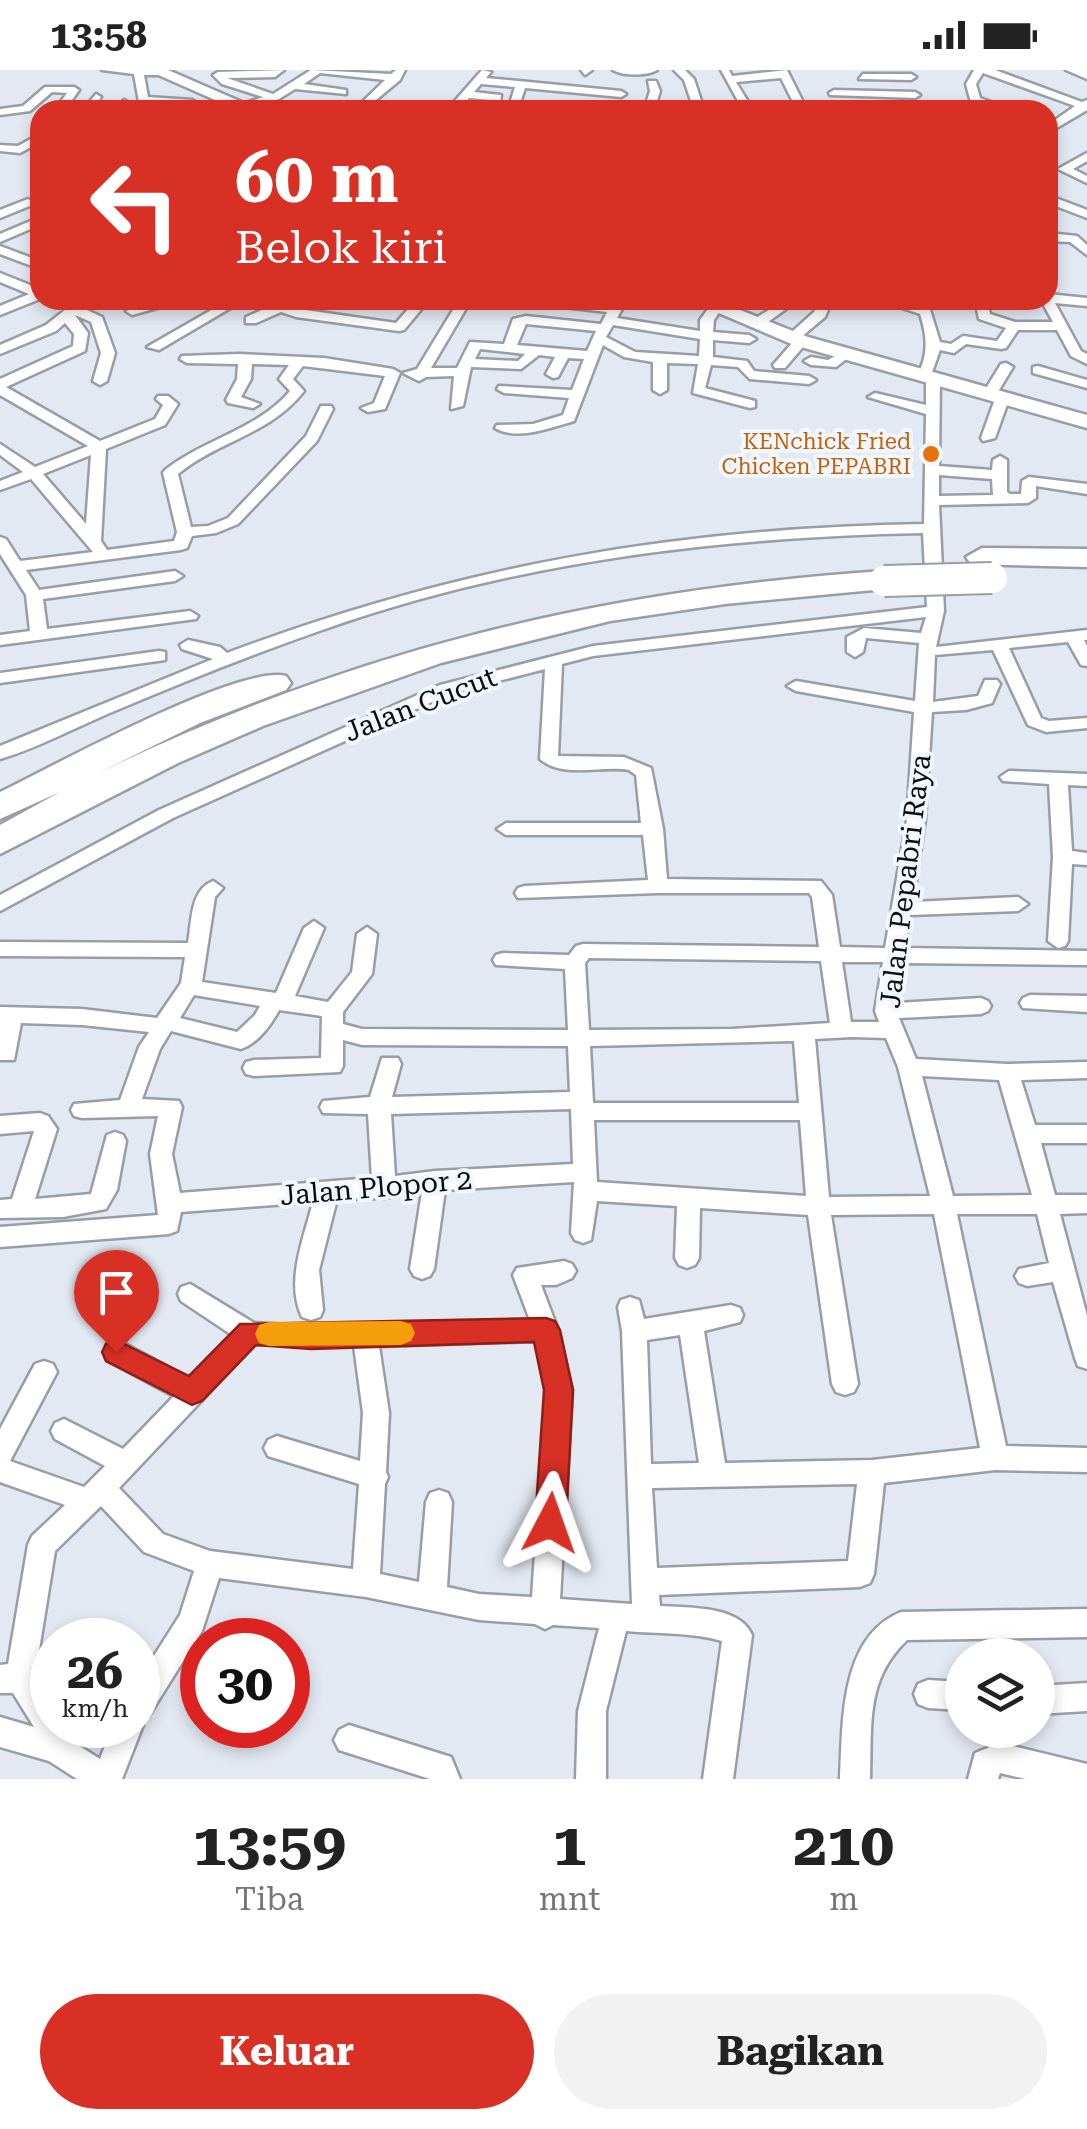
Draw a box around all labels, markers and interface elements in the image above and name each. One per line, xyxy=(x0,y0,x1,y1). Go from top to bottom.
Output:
text: 13:58 xyxy=(50,13,147,57)
text: 60 m xyxy=(235,137,399,219)
icon: left xyxy=(70,140,200,270)
text: Belok kiri xyxy=(235,221,447,274)
place label: KENchick Fried Chicken PEPABRI xyxy=(722,429,911,479)
marker: KENchick Fried Chicken PEPABRI xyxy=(920,443,942,465)
street label: Jalan Cucut xyxy=(339,660,501,749)
street label: Jalan Pepabri Raya xyxy=(874,752,937,1010)
street label: Jalan Plopor 2 xyxy=(279,1163,473,1212)
pin xyxy=(74,1250,159,1353)
icon: arrive xyxy=(89,1265,144,1320)
position arrow xyxy=(498,1471,602,1575)
speed limit sign: 30 xyxy=(180,1618,310,1748)
map controls xyxy=(945,1638,1055,1748)
button: layers xyxy=(945,1638,1055,1748)
text: 26 xyxy=(67,1642,123,1700)
text: km/h xyxy=(62,1694,128,1723)
text: 13:59 xyxy=(193,1809,346,1880)
text: 1 xyxy=(553,1809,586,1880)
text: 210 xyxy=(793,1809,894,1880)
text: Tiba xyxy=(235,1880,304,1918)
text: mnt xyxy=(539,1880,601,1918)
text: m xyxy=(829,1880,858,1918)
button: Keluar xyxy=(40,1994,534,2109)
button: Bagikan xyxy=(554,1994,1047,2109)

